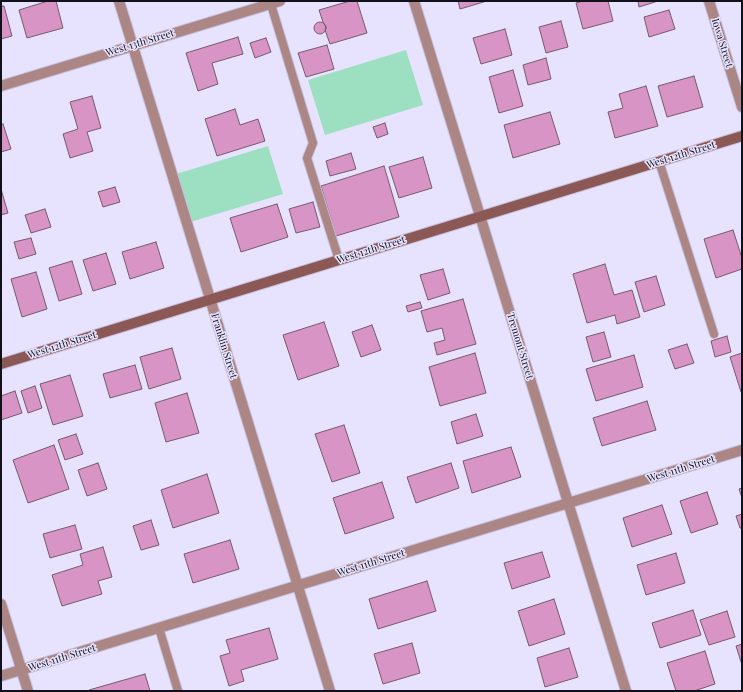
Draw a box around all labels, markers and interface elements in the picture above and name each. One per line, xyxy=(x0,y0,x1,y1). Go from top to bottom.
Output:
street label: Iowa Street xyxy=(709,17,735,69)
street label: West 13th Street xyxy=(104,27,176,59)
street label: West 12th Street xyxy=(645,139,717,171)
street label: West 12th Street xyxy=(335,234,407,266)
street label: Tremont Street xyxy=(504,311,536,381)
street label: Franklin Street xyxy=(208,312,240,380)
street label: West 12th Street xyxy=(26,329,98,361)
street label: West 11th Street xyxy=(646,453,716,485)
street label: West 11th Street xyxy=(336,547,406,579)
street label: West 11th Street xyxy=(27,642,97,674)

